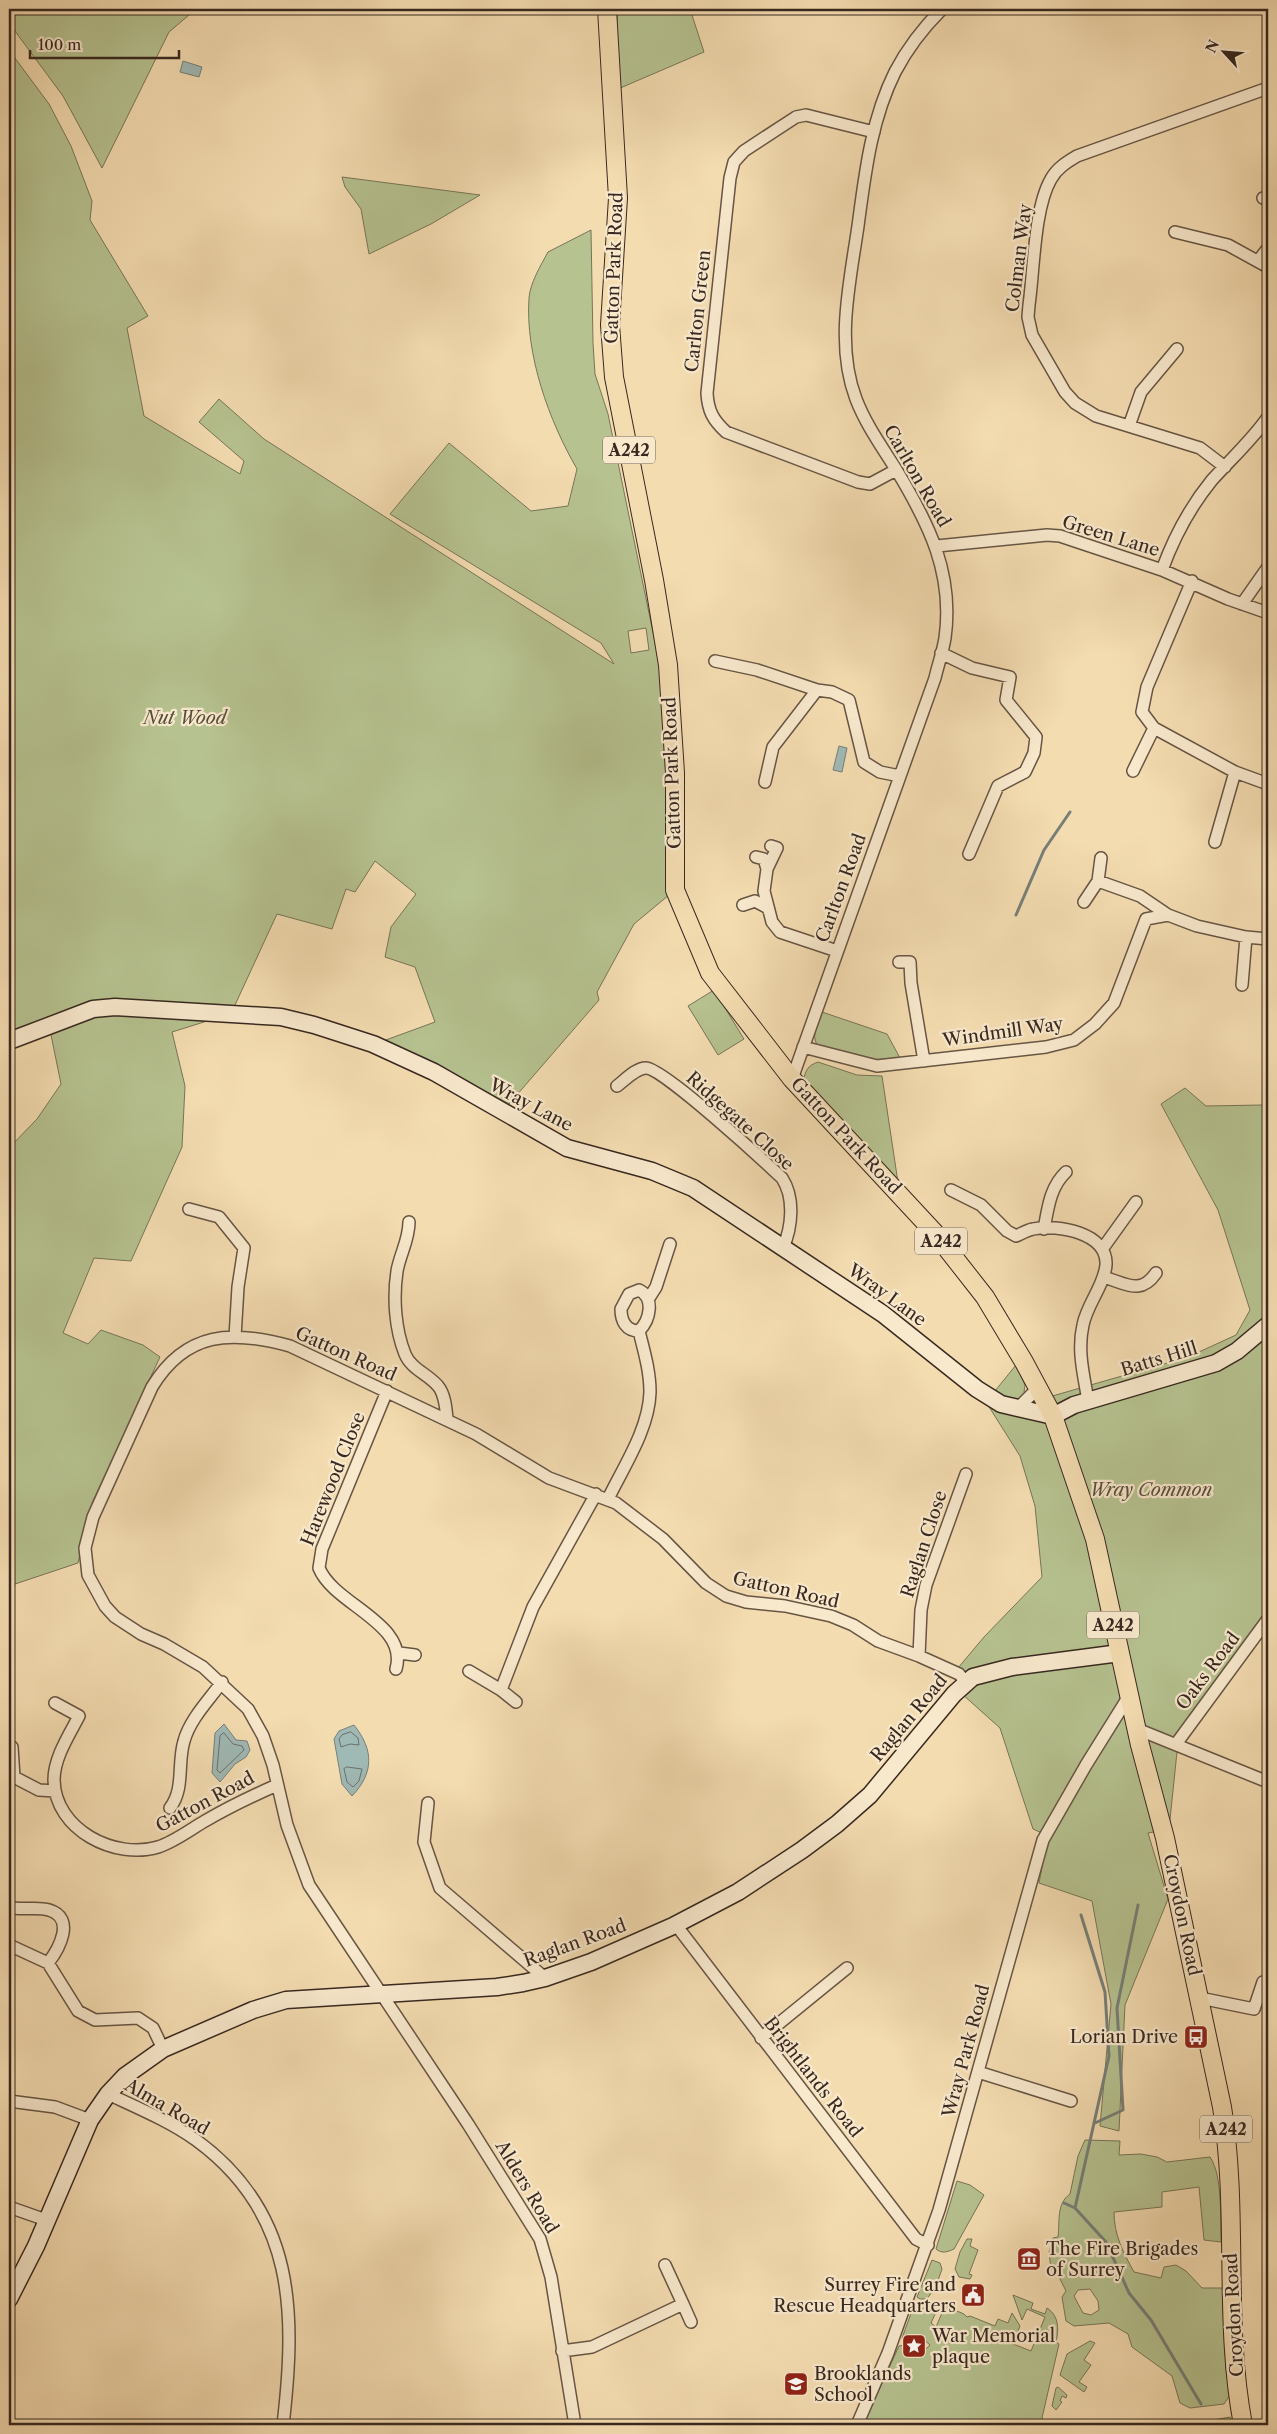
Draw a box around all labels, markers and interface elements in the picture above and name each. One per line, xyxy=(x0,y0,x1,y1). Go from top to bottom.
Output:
scale bar xyxy=(30,28,179,60)
north arrow xyxy=(1200,28,1250,78)
text: 100 m xyxy=(38,35,81,54)
text: N xyxy=(1202,37,1223,56)
street label: Gatton Park Road xyxy=(600,192,628,344)
street label: Colman Way xyxy=(1001,202,1037,313)
street label: Carlton Green xyxy=(681,249,715,373)
street label: Carlton Road xyxy=(879,421,955,531)
road number: A242 xyxy=(603,436,655,464)
street label: Green Lane xyxy=(1060,511,1162,561)
street label: Gatton Park Road xyxy=(658,697,686,849)
park label: Nut Wood xyxy=(142,707,229,729)
street label: Carlton Road xyxy=(811,831,871,945)
street label: Windmill Way xyxy=(940,1013,1066,1051)
street label: Ridgegate Close xyxy=(682,1067,798,1175)
street label: Wray Lane xyxy=(484,1073,577,1136)
street label: Gatton Park Road xyxy=(786,1073,906,1199)
road number: A242 xyxy=(915,1228,967,1254)
street label: Wray Lane xyxy=(843,1259,931,1331)
street label: Gatton Road xyxy=(292,1322,400,1386)
street label: Batts Hill xyxy=(1118,1337,1200,1381)
street label: Harewood Close xyxy=(296,1409,370,1549)
park label: Wray Common xyxy=(1090,1479,1213,1501)
street label: Raglan Close xyxy=(896,1488,952,1600)
street label: Gatton Road xyxy=(731,1567,841,1613)
road number: A242 xyxy=(1087,1612,1139,1638)
street label: Oaks Road xyxy=(1172,1628,1244,1714)
street label: Raglan Road xyxy=(866,1670,952,1766)
street label: Gatton Road xyxy=(152,1767,258,1837)
street label: Croydon Road xyxy=(1158,1852,1206,1978)
street label: Raglan Road xyxy=(521,1914,629,1972)
street label: Wray Park Road xyxy=(937,1982,994,2121)
street label: Brightlands Road xyxy=(759,2012,867,2142)
bus stop icon: Lorian Drive xyxy=(1183,2024,1209,2050)
place label: Lorian Drive xyxy=(1070,2026,1178,2048)
street label: Alma Road xyxy=(120,2073,213,2140)
road number: A242 xyxy=(1200,2116,1252,2142)
street label: Alders Road xyxy=(490,2136,563,2237)
place label: The Fire Brigades of Surrey xyxy=(1046,2238,1198,2281)
museum icon: The Fire Brigades of Surrey xyxy=(1016,2246,1042,2272)
street label: Croydon Road xyxy=(1220,2253,1248,2377)
place label: Surrey Fire and Rescue Headquarters xyxy=(773,2274,956,2317)
public building icon: Surrey Fire and Rescue Headquarters xyxy=(960,2282,986,2308)
place label: War Memorial plaque xyxy=(931,2325,1055,2368)
place icon: War Memorial plaque xyxy=(901,2333,927,2359)
place label: Brooklands School xyxy=(814,2363,911,2406)
school or university icon: Brooklands School xyxy=(783,2371,809,2397)

